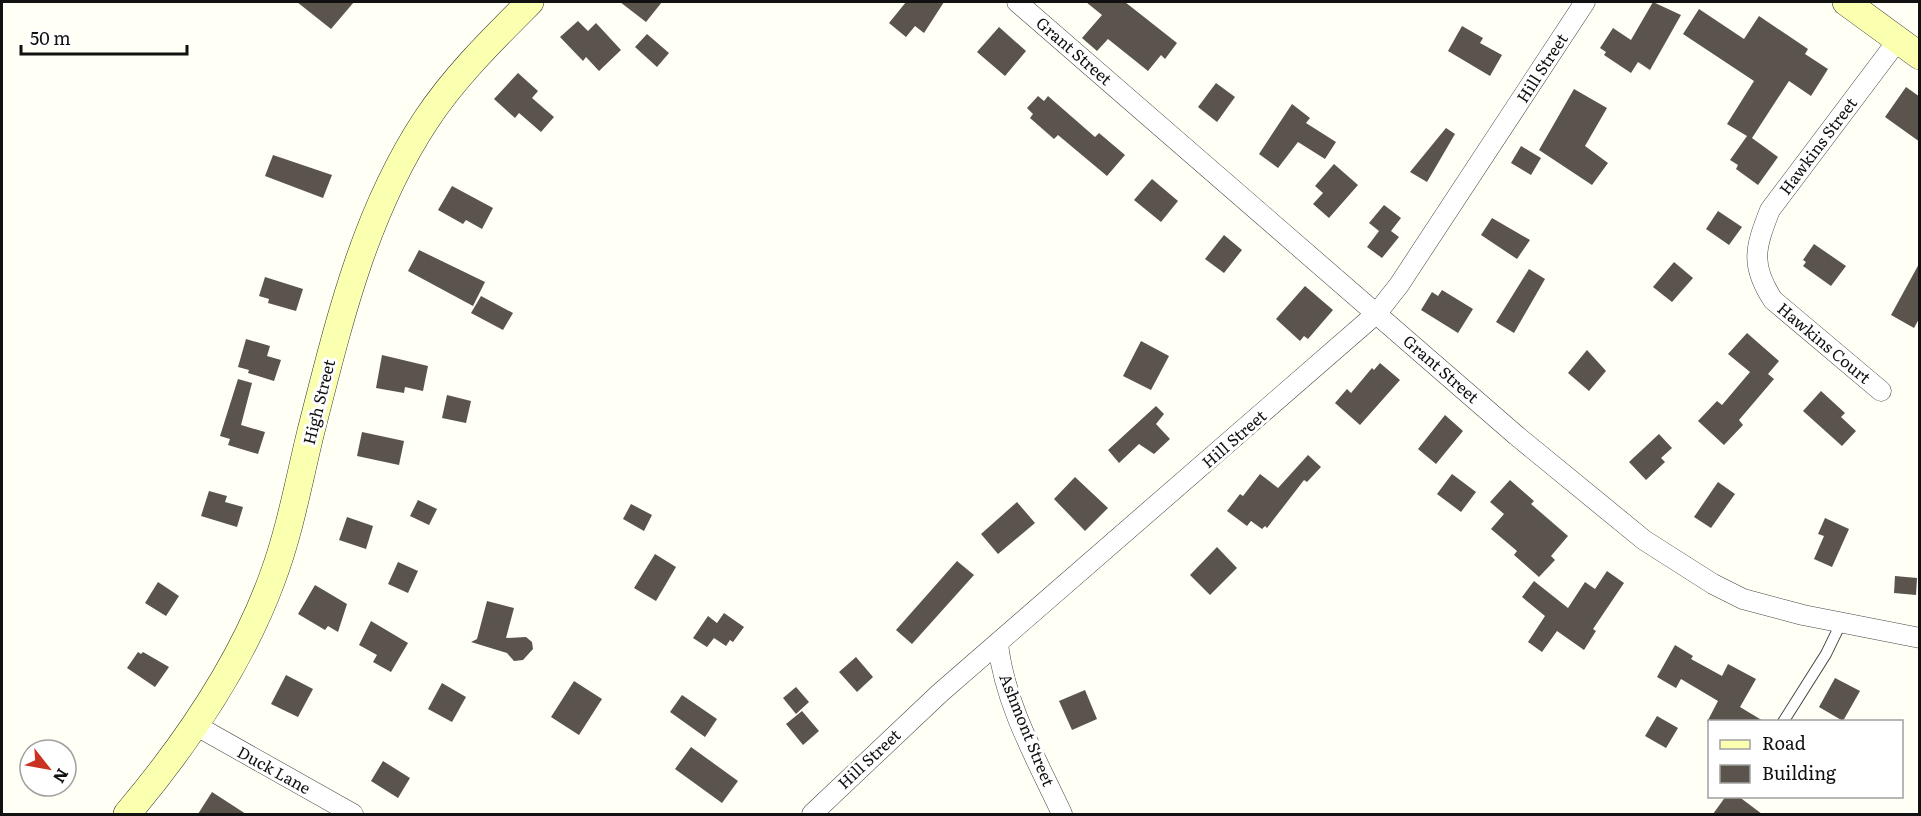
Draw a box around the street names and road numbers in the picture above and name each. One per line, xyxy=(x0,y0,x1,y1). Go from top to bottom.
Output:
street label: Grant Street xyxy=(1031,10,1118,90)
street label: Hill Street xyxy=(1510,28,1573,107)
street label: Hawkins Street xyxy=(1773,91,1862,199)
street label: Hawkins Court xyxy=(1773,296,1877,389)
street label: Grant Street xyxy=(1398,328,1485,408)
street label: High Street xyxy=(296,356,340,447)
street label: Hill Street xyxy=(1196,403,1271,473)
street label: Ashmont Street xyxy=(994,670,1062,790)
street label: Hill Street xyxy=(831,722,906,794)
street label: Duck Lane xyxy=(233,739,316,799)

